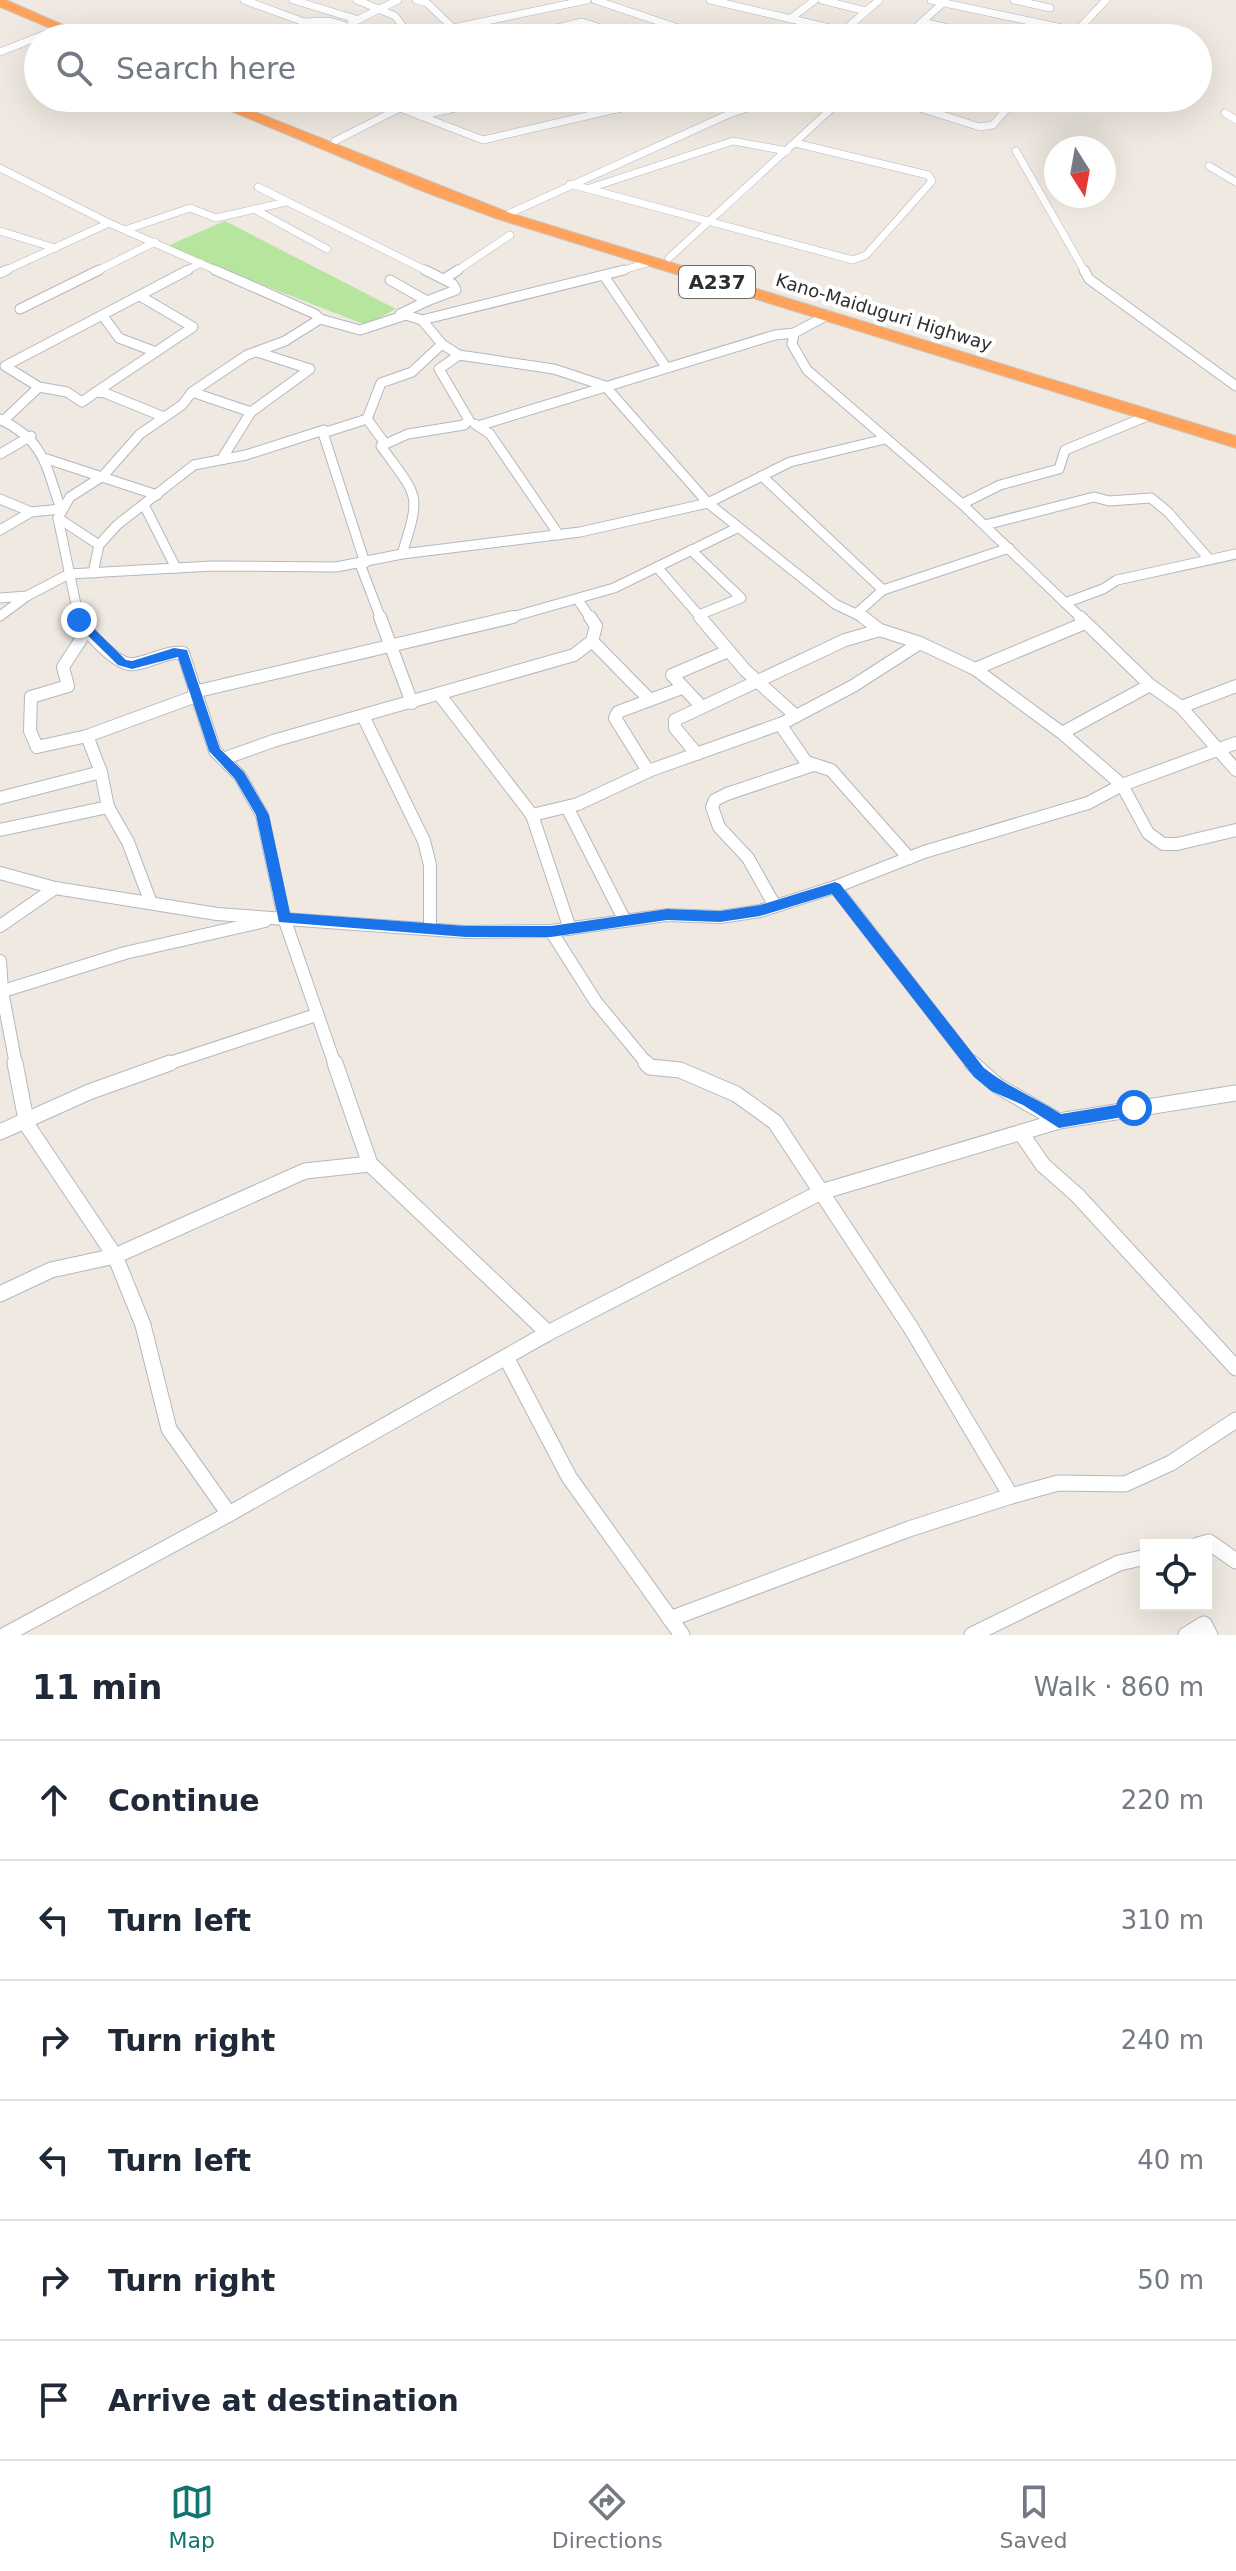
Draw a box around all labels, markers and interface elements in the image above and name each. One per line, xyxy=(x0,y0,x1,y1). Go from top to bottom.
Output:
search box xyxy=(24,24,1212,112)
icon: search xyxy=(52,46,96,90)
text: Search here xyxy=(116,51,296,86)
north arrow xyxy=(1044,136,1116,208)
road number: A237 xyxy=(679,266,755,298)
street label: Kano-Maiduguri Highway xyxy=(773,269,995,355)
route end xyxy=(61,602,97,638)
route start xyxy=(1116,1090,1152,1126)
map controls xyxy=(1140,1539,1212,1611)
button: locate xyxy=(1140,1539,1212,1611)
text: 11 min xyxy=(32,1667,162,1707)
text: Walk · 860 m xyxy=(1034,1672,1204,1702)
icon: ahead xyxy=(32,1778,76,1822)
text: Continue xyxy=(108,1783,260,1818)
text: 220 m xyxy=(1121,1785,1204,1815)
icon: left xyxy=(32,1898,76,1942)
text: Turn left xyxy=(108,1903,251,1938)
text: 310 m xyxy=(1121,1905,1204,1935)
icon: right xyxy=(32,2018,76,2062)
text: Turn right xyxy=(108,2023,275,2058)
text: 240 m xyxy=(1121,2025,1204,2055)
icon: left xyxy=(32,2138,76,2182)
text: Turn left xyxy=(108,2143,251,2178)
text: 40 m xyxy=(1137,2145,1204,2175)
icon: right xyxy=(32,2258,76,2302)
text: Turn right xyxy=(108,2263,275,2298)
text: 50 m xyxy=(1137,2265,1204,2295)
icon: arrive xyxy=(32,2378,76,2422)
text: Arrive at destination xyxy=(108,2383,459,2418)
tab: Map xyxy=(168,2480,215,2553)
tab: Directions xyxy=(552,2480,663,2553)
tab: Saved xyxy=(1000,2480,1068,2553)

